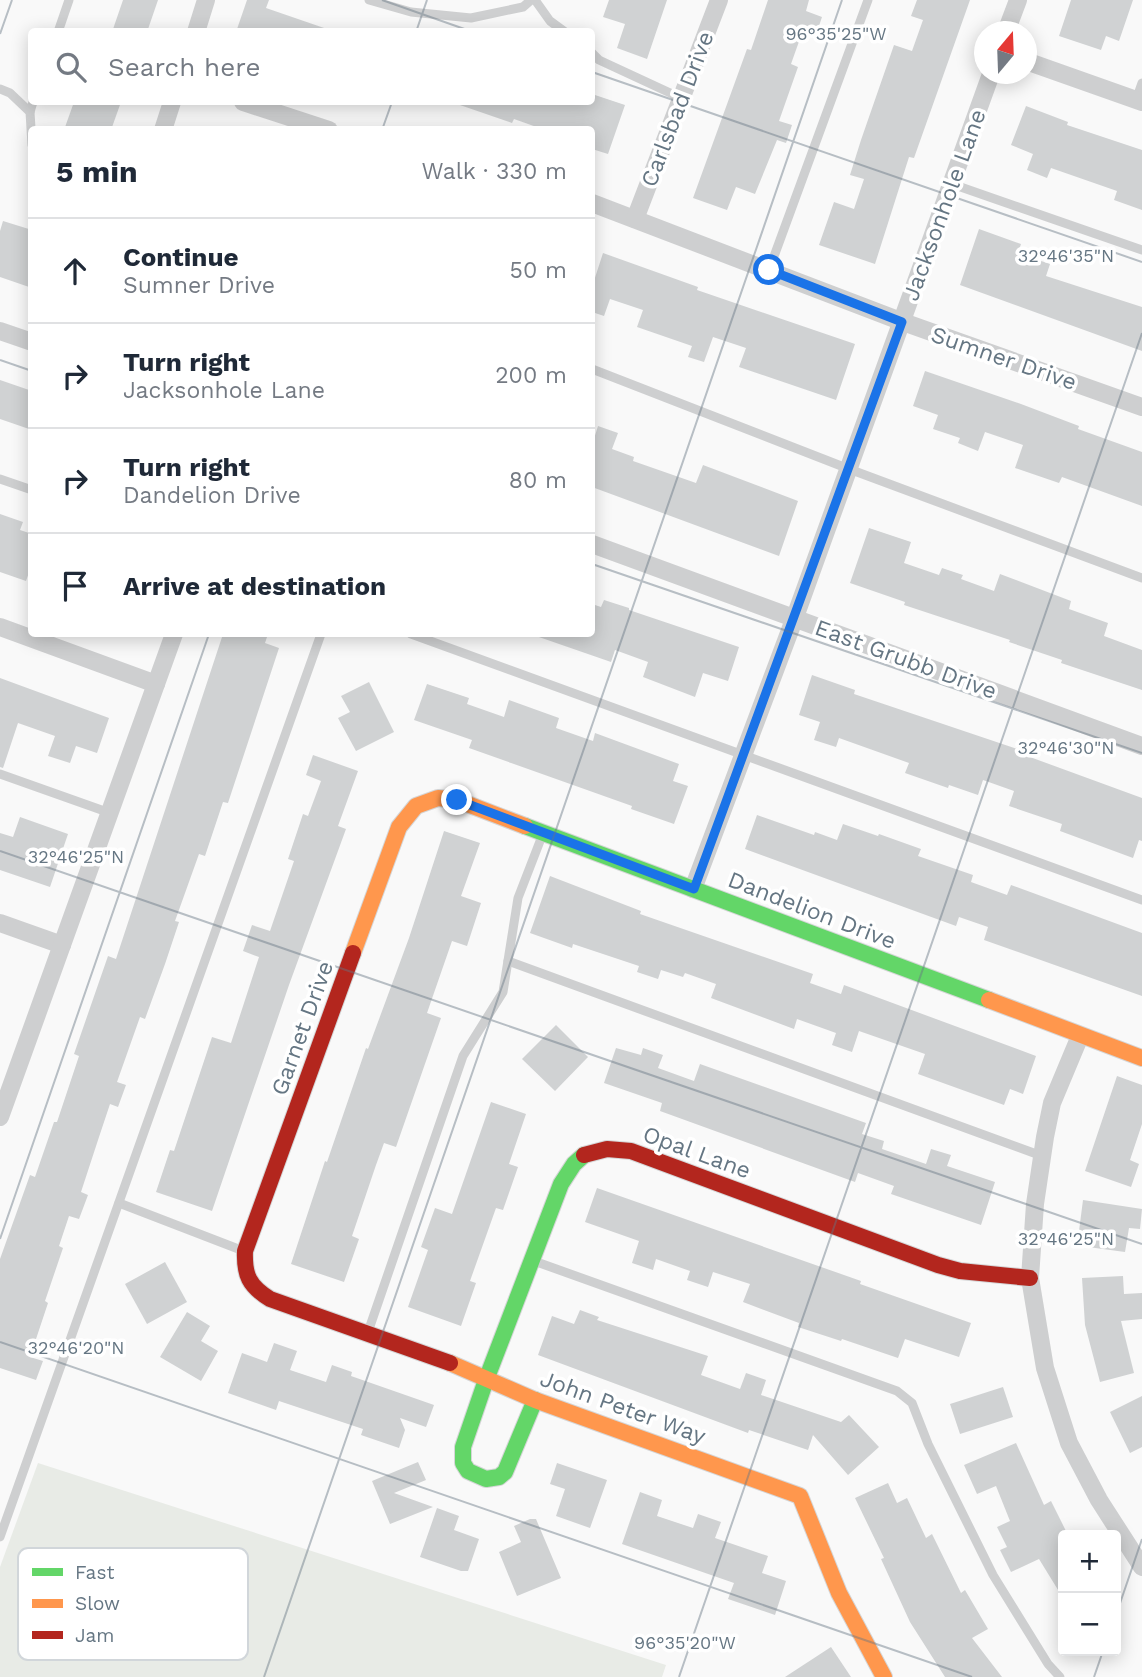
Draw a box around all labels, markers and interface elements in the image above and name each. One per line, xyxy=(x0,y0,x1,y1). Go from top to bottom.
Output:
north arrow xyxy=(974,21,1037,84)
text: 96°35'25"W xyxy=(785,23,887,44)
search box xyxy=(28,28,595,105)
street label: Carlsbad Drive xyxy=(635,28,720,191)
icon: search xyxy=(52,48,90,86)
text: Search here xyxy=(108,52,260,82)
street label: Jacksonhole Lane xyxy=(897,106,992,305)
text: 5 min xyxy=(56,154,138,189)
text: Walk · 330 m xyxy=(421,158,567,185)
text: Continue xyxy=(123,242,239,272)
text: 32°46'35"N xyxy=(1018,245,1114,266)
icon: ahead xyxy=(56,252,94,290)
route start xyxy=(753,254,784,285)
text: 50 m xyxy=(510,257,567,284)
text: Sumner Drive xyxy=(123,272,275,299)
street label: Sumner Drive xyxy=(928,321,1080,396)
text: Turn right xyxy=(123,347,250,377)
icon: right xyxy=(56,357,94,395)
text: 200 m xyxy=(495,362,567,389)
text: Jacksonhole Lane xyxy=(123,377,325,404)
text: Turn right xyxy=(123,452,250,482)
icon: right xyxy=(56,462,94,500)
text: 80 m xyxy=(509,467,567,494)
text: Dandelion Drive xyxy=(123,482,301,509)
icon: arrive xyxy=(56,567,94,605)
text: Arrive at destination xyxy=(123,571,386,601)
street label: East Grubb Drive xyxy=(811,614,1000,705)
text: 32°46'30"N xyxy=(1017,737,1115,758)
route end xyxy=(441,784,472,815)
text: 32°46'25"N xyxy=(28,846,124,867)
street label: Dandelion Drive xyxy=(724,866,900,955)
street label: Garnet Drive xyxy=(266,957,339,1099)
street label: Opal Lane xyxy=(639,1120,754,1184)
text: 32°46'25"N xyxy=(1018,1228,1114,1249)
text: 32°46'20"N xyxy=(27,1337,125,1358)
street label: John Peter Way xyxy=(536,1365,709,1450)
map controls xyxy=(1058,1530,1121,1656)
button: + xyxy=(1058,1530,1121,1593)
legend xyxy=(18,1548,248,1660)
text: Fast xyxy=(75,1561,114,1584)
text: Slow xyxy=(75,1592,120,1615)
button: − xyxy=(1058,1593,1121,1656)
text: Jam xyxy=(75,1624,114,1647)
text: 96°35'20"W xyxy=(634,1632,736,1653)

